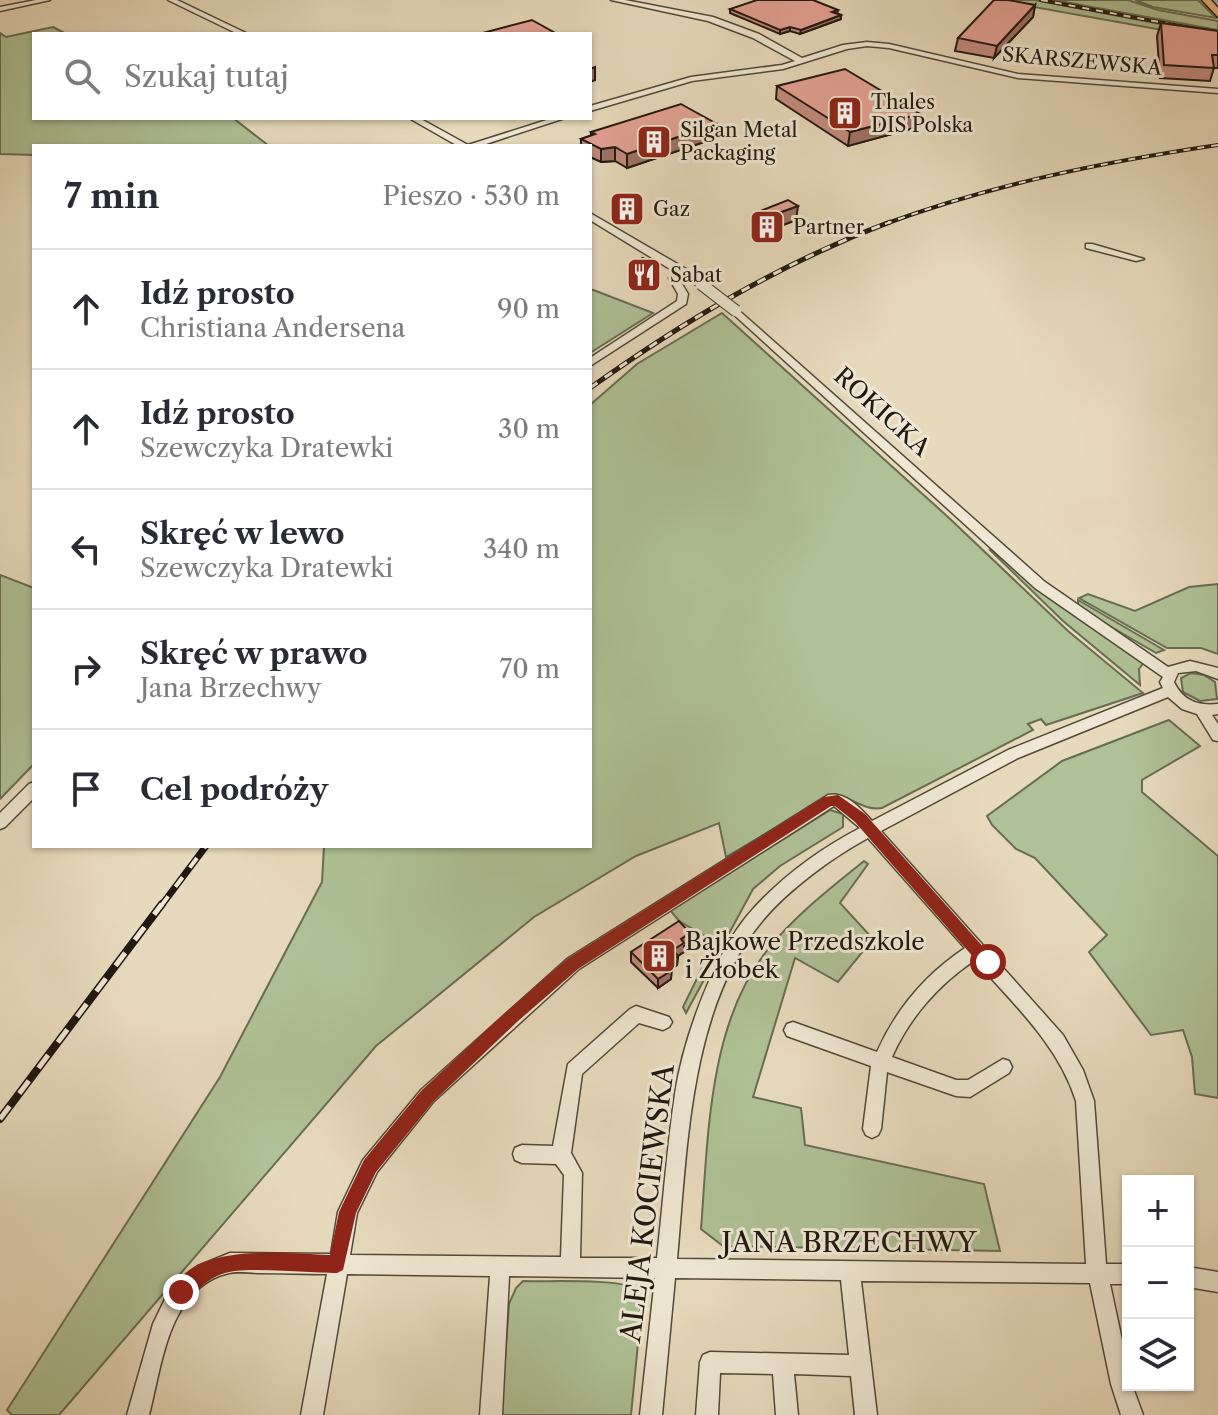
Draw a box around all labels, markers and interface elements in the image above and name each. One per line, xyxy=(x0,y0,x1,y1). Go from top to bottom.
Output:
search box xyxy=(32,32,592,120)
street label: SKARSZEWSKA xyxy=(1001,42,1164,80)
icon: search xyxy=(60,54,104,98)
text: Szukaj tutaj xyxy=(124,58,289,95)
place label: Thales DIS Polska xyxy=(871,90,974,137)
building icon: Thales DIS Polska xyxy=(826,94,864,132)
place label: Silgan Metal Packaging xyxy=(680,118,797,165)
building icon: Silgan Metal Packaging xyxy=(635,123,673,161)
text: 7 min xyxy=(64,175,160,217)
text: Pieszo · 530 m xyxy=(382,180,560,212)
building icon: Gaz xyxy=(608,190,646,228)
place label: Gaz xyxy=(653,197,690,221)
building icon: Partner xyxy=(748,208,786,246)
place label: Partner xyxy=(793,215,865,239)
restaurant icon: Sabat xyxy=(625,256,663,294)
place label: Sabat xyxy=(670,263,722,287)
text: Idź prosto xyxy=(140,275,295,312)
icon: ahead xyxy=(64,287,108,331)
text: 90 m xyxy=(497,293,560,325)
text: Christiana Andersena xyxy=(140,312,406,344)
street label: ROKICKA xyxy=(828,361,937,463)
text: Idź prosto xyxy=(140,395,295,432)
icon: ahead xyxy=(64,407,108,451)
text: 30 m xyxy=(498,413,560,445)
text: Szewczyka Dratewki xyxy=(140,432,393,464)
text: Skręć w lewo xyxy=(140,515,345,552)
icon: left xyxy=(64,527,108,571)
text: 340 m xyxy=(483,533,560,565)
text: Szewczyka Dratewki xyxy=(140,552,393,584)
text: Skręć w prawo xyxy=(140,635,368,672)
icon: right xyxy=(64,647,108,691)
text: 70 m xyxy=(500,653,560,685)
text: Jana Brzechwy xyxy=(140,672,321,704)
icon: arrive xyxy=(64,767,108,811)
text: Cel podróży xyxy=(140,771,328,808)
place label: Bajkowe Przedszkole i Żłobek xyxy=(685,927,925,984)
building icon: Bajkowe Przedszkole i Żłobek xyxy=(640,937,678,975)
route start xyxy=(970,944,1006,980)
street label: ALEJA KOCIEWSKA xyxy=(613,1061,681,1345)
map controls xyxy=(1122,1175,1194,1391)
button: + xyxy=(1122,1175,1194,1247)
street label: JANA BRZECHWY xyxy=(717,1225,978,1259)
button: − xyxy=(1122,1247,1194,1319)
route end xyxy=(163,1274,199,1310)
button: layers xyxy=(1122,1319,1194,1391)

